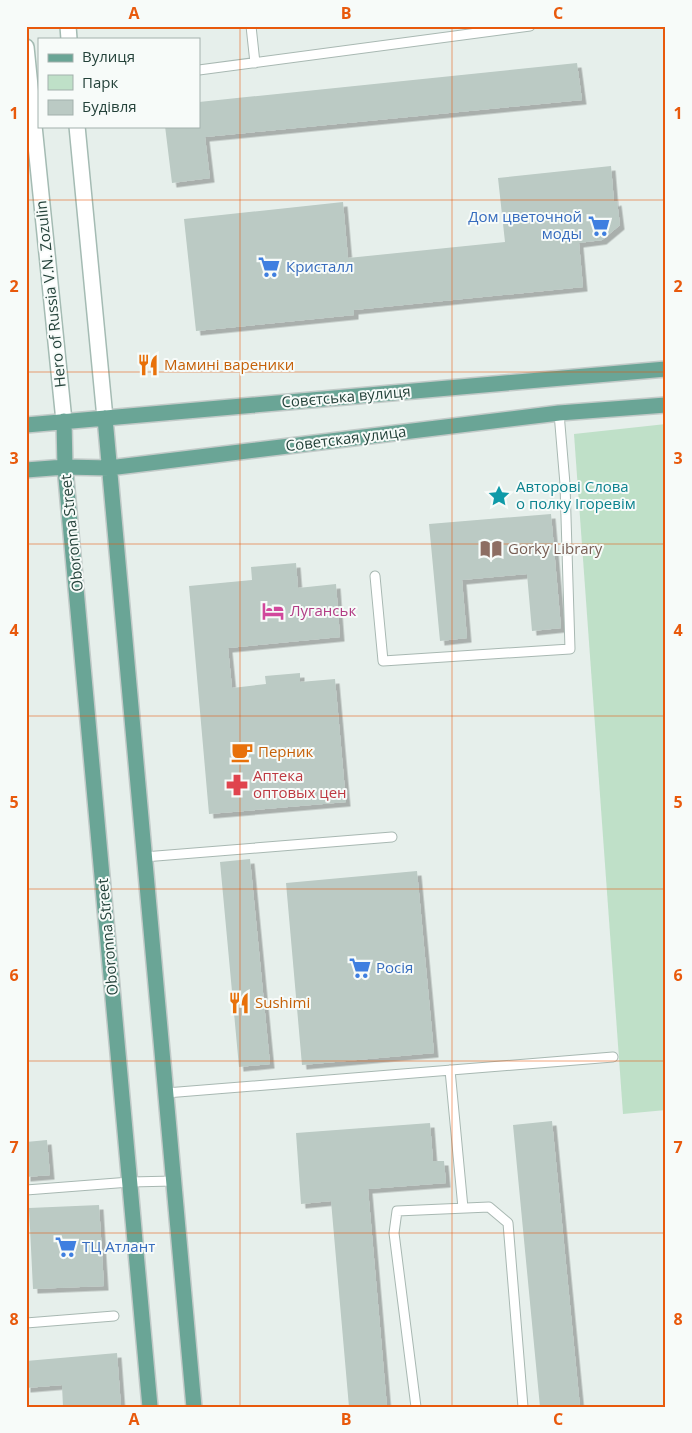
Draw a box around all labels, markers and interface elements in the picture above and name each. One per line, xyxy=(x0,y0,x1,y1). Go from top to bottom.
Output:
text: A xyxy=(128,2,140,24)
text: B xyxy=(341,2,351,24)
text: C xyxy=(553,2,563,24)
legend xyxy=(38,38,200,128)
text: Вулиця xyxy=(82,46,135,66)
text: Парк xyxy=(82,72,118,92)
text: Будівля xyxy=(82,96,137,116)
text: 1 xyxy=(9,102,19,124)
text: 1 xyxy=(673,102,683,124)
street label: Hero of Russia V.N. Zozulin xyxy=(30,200,70,389)
place label: Дом цветочной моды xyxy=(468,206,582,243)
supermarket icon: Дом цветочной моды xyxy=(586,213,612,239)
supermarket icon: Кристалл xyxy=(256,254,282,280)
place label: Кристалл xyxy=(286,256,354,276)
text: 2 xyxy=(9,275,19,297)
text: 2 xyxy=(673,275,683,297)
restaurant icon: Мамині вареники xyxy=(135,352,161,378)
place label: Мамині вареники xyxy=(164,354,294,374)
street label: Совєтська вулиця xyxy=(281,380,411,412)
street label: Советская улица xyxy=(284,421,407,455)
text: 3 xyxy=(9,447,19,469)
text: 3 xyxy=(673,447,683,469)
street label: Oboronna Street xyxy=(55,474,87,593)
place label: Авторові Слова о полку Ігоревім xyxy=(516,476,636,513)
place icon: Авторові Слова о полку Ігоревім xyxy=(486,483,512,509)
library icon: Gorky Library xyxy=(478,536,504,562)
place label: Gorky Library xyxy=(508,538,603,558)
hotel icon: Луганськ xyxy=(260,598,286,624)
place label: Луганськ xyxy=(290,600,356,620)
text: 4 xyxy=(9,619,19,641)
text: 4 xyxy=(673,619,683,641)
cafe icon: Перник xyxy=(229,739,255,765)
place label: Перник xyxy=(258,741,314,761)
place label: Аптека оптовых цен xyxy=(253,765,347,802)
pharmacy icon: Аптека оптовых цен xyxy=(224,772,250,798)
text: 5 xyxy=(9,791,19,813)
text: 5 xyxy=(673,791,683,813)
street label: Oboronna Street xyxy=(92,878,122,997)
supermarket icon: Росія xyxy=(347,955,373,981)
place label: Росія xyxy=(376,957,413,977)
text: 6 xyxy=(9,964,19,986)
text: 6 xyxy=(673,964,683,986)
restaurant icon: Sushimi xyxy=(226,990,252,1016)
place label: Sushimi xyxy=(255,992,310,1012)
text: 7 xyxy=(9,1136,19,1158)
text: 7 xyxy=(673,1136,683,1158)
supermarket icon: ТЦ Атлант xyxy=(53,1234,79,1260)
place label: ТЦ Атлант xyxy=(82,1236,155,1256)
text: 8 xyxy=(9,1308,19,1330)
text: 8 xyxy=(673,1308,683,1330)
text: A xyxy=(128,1408,140,1430)
text: B xyxy=(341,1408,351,1430)
text: C xyxy=(553,1408,563,1430)

